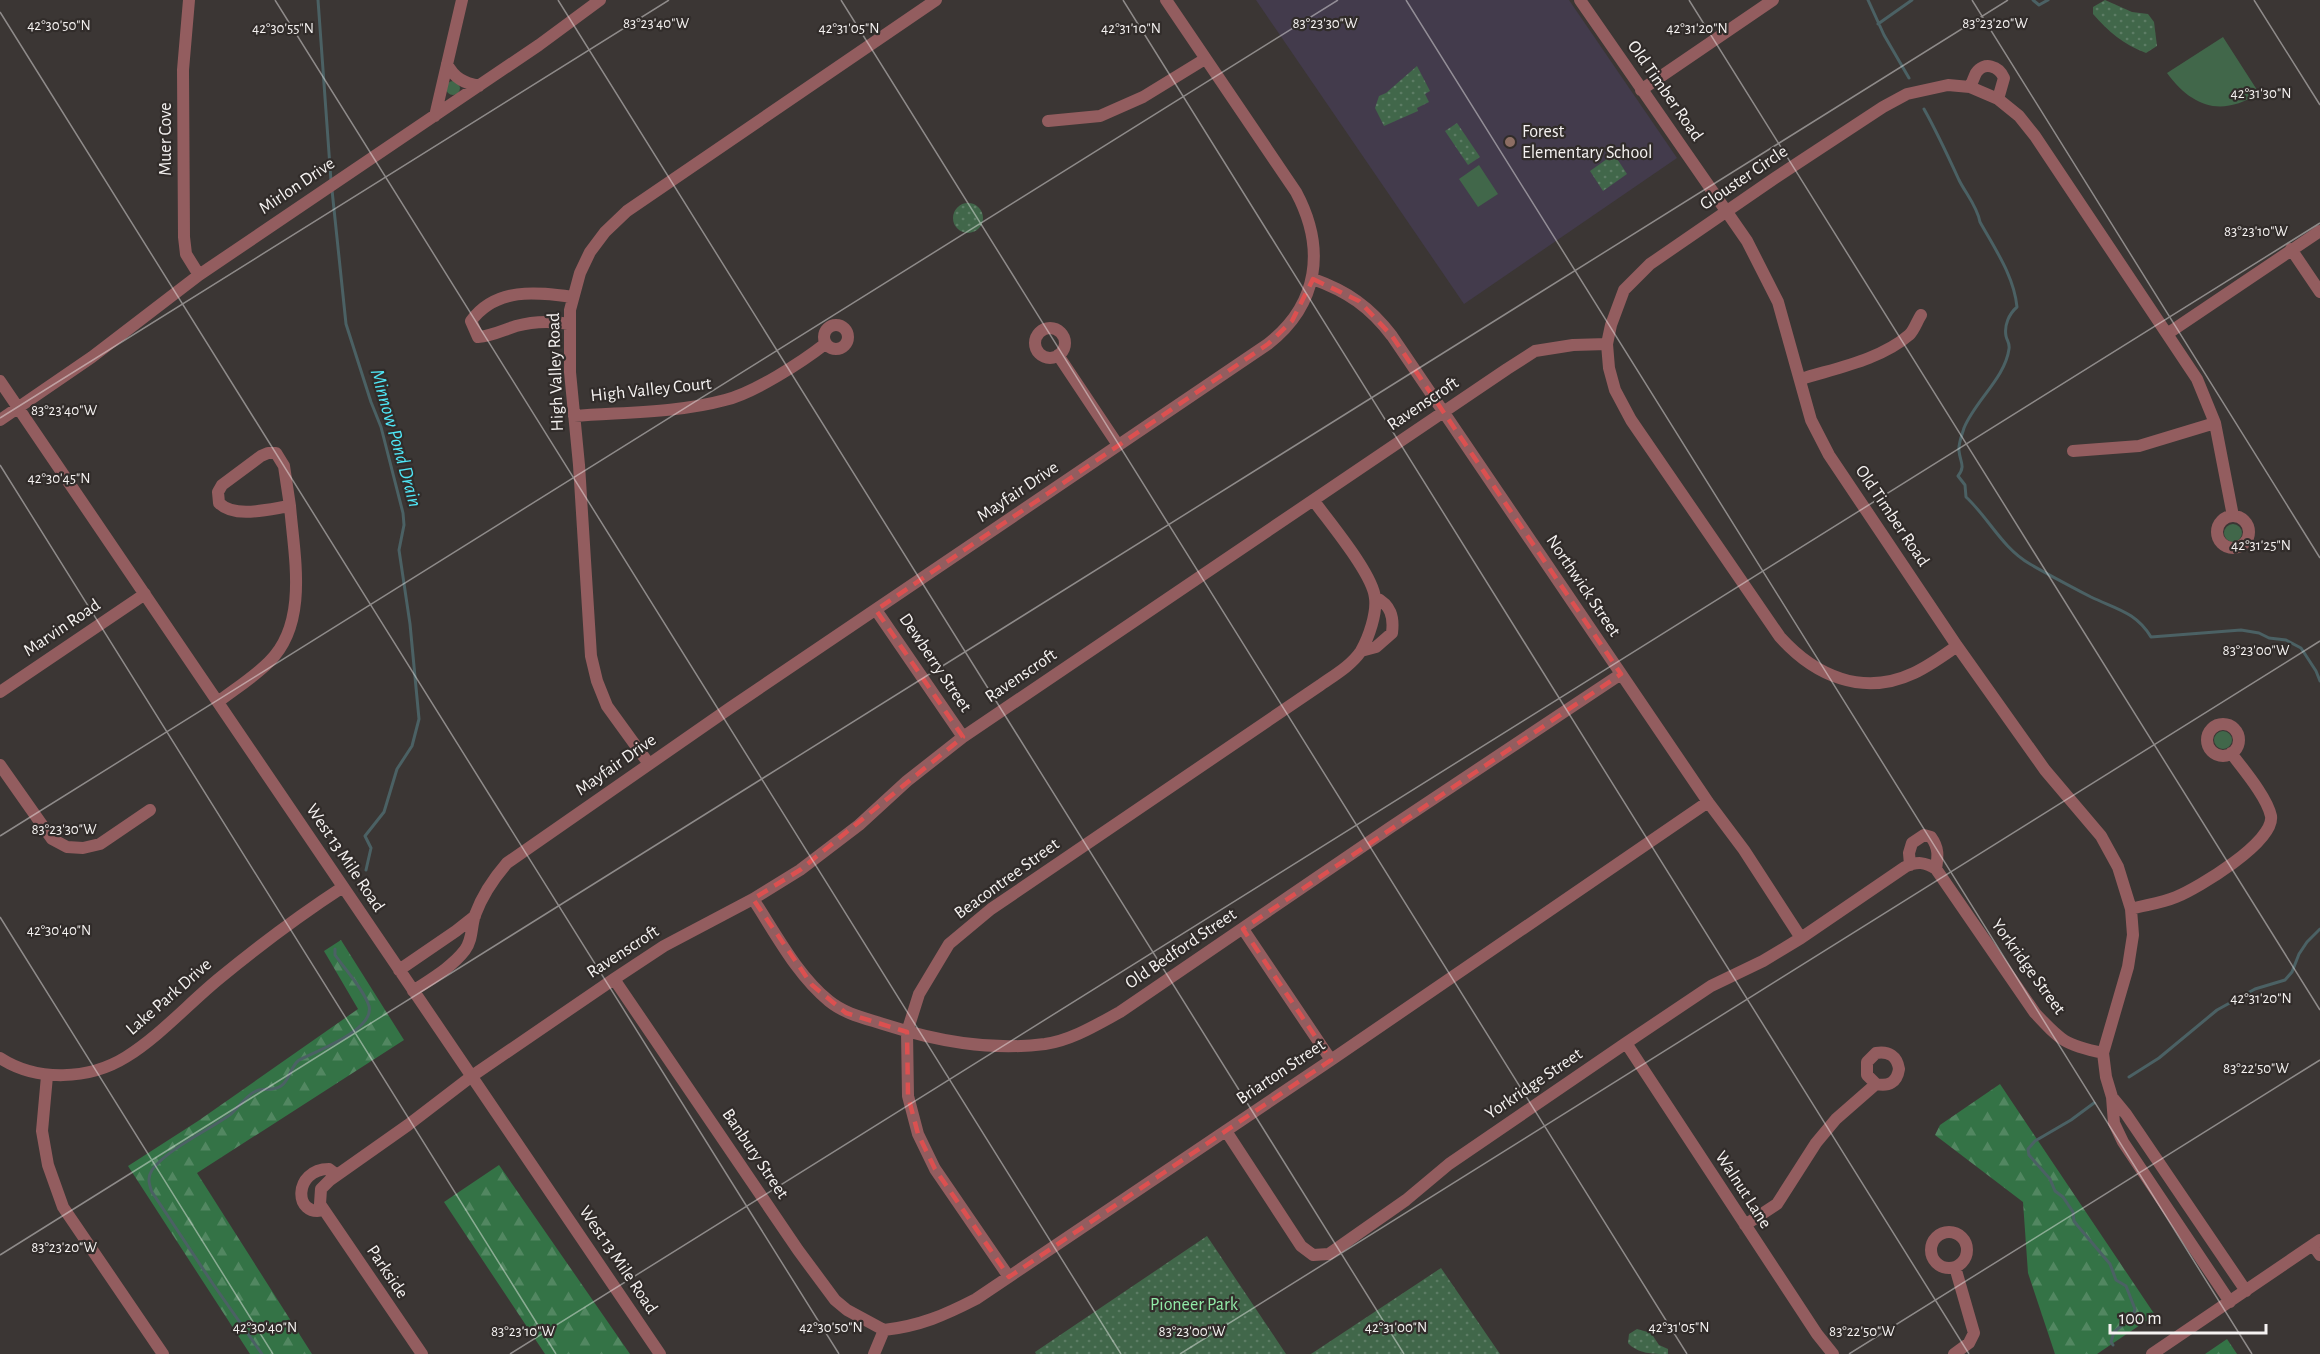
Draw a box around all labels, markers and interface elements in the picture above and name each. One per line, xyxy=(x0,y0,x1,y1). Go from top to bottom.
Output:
text: 83°23'40"W xyxy=(623,16,690,31)
text: 83°23'30"W xyxy=(1292,16,1358,31)
text: 83°23'20"W xyxy=(1962,16,2028,31)
text: 42°30'50"N xyxy=(27,18,91,33)
text: 42°30'55"N xyxy=(252,21,314,36)
text: 42°31'05"N xyxy=(819,21,879,36)
text: 42°31'10"N xyxy=(1101,21,1161,36)
text: 42°31'20"N xyxy=(1666,21,1728,36)
street label: Old Timber Road xyxy=(1624,38,1706,144)
text: 42°31'30"N xyxy=(2231,86,2291,101)
street label: Muer Cove xyxy=(157,102,175,176)
place label: Forest Elementary School xyxy=(1522,123,1653,162)
marker: Forest Elementary School xyxy=(1503,135,1517,149)
street label: Glouster Circle xyxy=(1697,142,1791,214)
street label: Mirlon Drive xyxy=(256,154,338,218)
text: 83°23'10"W xyxy=(2224,224,2289,239)
street label: High Valley Road xyxy=(545,312,567,432)
water label: Minnow Pond Drain xyxy=(367,367,425,509)
street label: Ravenscroft xyxy=(1384,374,1462,434)
street label: High Valley Court xyxy=(590,375,713,405)
text: 83°23'40"W xyxy=(31,403,98,418)
street label: Mayfair Drive xyxy=(974,458,1062,526)
street label: Old Timber Road xyxy=(1852,462,1932,570)
text: 42°30'45"N xyxy=(28,471,90,486)
street label: Northwick Street xyxy=(1543,532,1624,640)
text: 42°31'25"N xyxy=(2231,538,2291,553)
street label: Marvin Road xyxy=(20,596,104,660)
street label: Dewberry Street xyxy=(896,611,975,716)
text: 83°23'00"W xyxy=(2223,643,2290,658)
street label: Ravenscroft xyxy=(982,646,1060,706)
street label: Mayfair Drive xyxy=(572,731,660,799)
street label: West 13 Mile Road xyxy=(302,801,388,915)
text: 83°23'30"W xyxy=(31,822,97,837)
street label: Beacontree Street xyxy=(951,835,1063,923)
street label: Old Bedford Street xyxy=(1122,905,1240,993)
street label: Yorkridge Street xyxy=(1988,916,2069,1018)
street label: Ravenscroft xyxy=(584,922,662,982)
text: 42°30'40"N xyxy=(27,923,91,938)
street label: Lake Park Drive xyxy=(123,955,215,1039)
text: 42°31'20"N xyxy=(2230,991,2292,1006)
street label: Briarton Street xyxy=(1234,1036,1329,1108)
street label: Yorkridge Street xyxy=(1482,1045,1586,1123)
text: 83°22'50"W xyxy=(2223,1061,2290,1076)
street label: Banbury Street xyxy=(718,1106,792,1203)
street label: Walnut Lane xyxy=(1711,1148,1775,1232)
street label: West 13 Mile Road xyxy=(575,1203,661,1317)
text: 83°23'20"W xyxy=(31,1240,97,1255)
street label: Parkside xyxy=(363,1242,411,1302)
park label: Pioneer Park xyxy=(1150,1296,1239,1314)
scale bar xyxy=(2110,1297,2266,1335)
text: 100 m xyxy=(2119,1310,2162,1328)
text: 42°30'40"N xyxy=(233,1320,297,1335)
text: 42°30'50"N xyxy=(799,1320,863,1335)
text: 42°31'00"N xyxy=(1365,1320,1427,1335)
text: 42°31'05"N xyxy=(1649,1320,1709,1335)
text: 83°23'10"W xyxy=(491,1324,556,1339)
text: 83°23'00"W xyxy=(1159,1324,1226,1339)
text: 83°22'50"W xyxy=(1829,1324,1896,1339)

